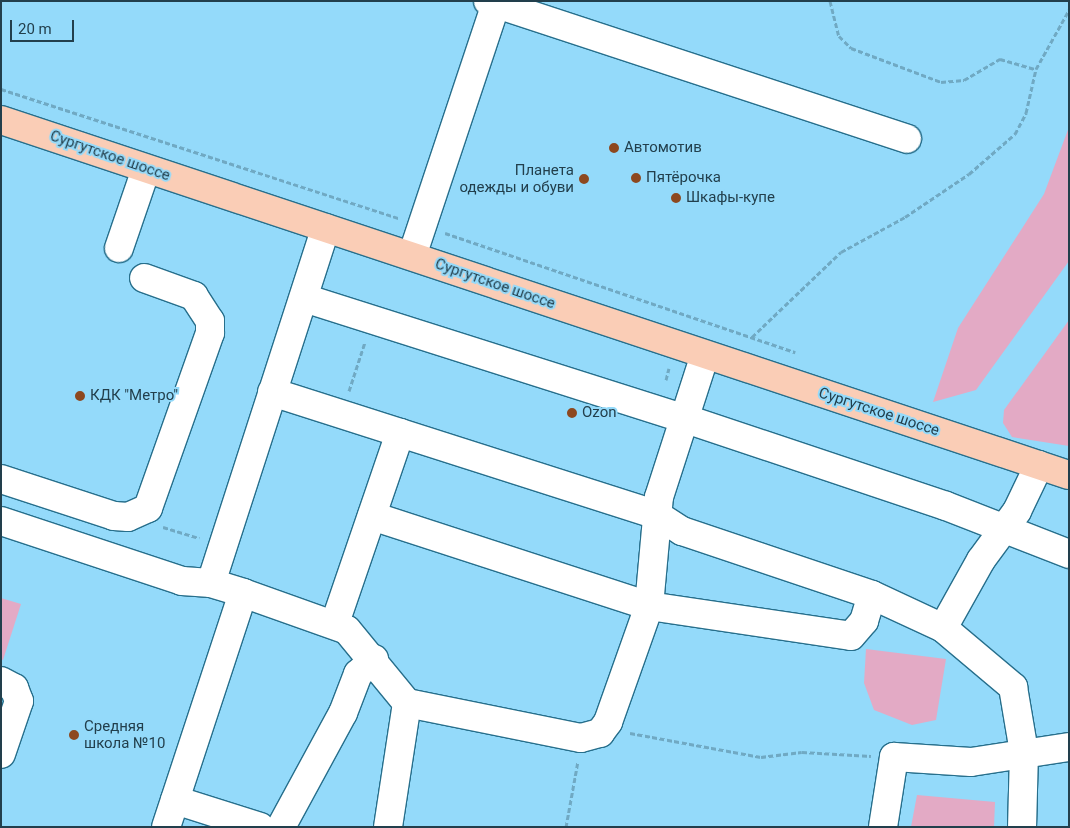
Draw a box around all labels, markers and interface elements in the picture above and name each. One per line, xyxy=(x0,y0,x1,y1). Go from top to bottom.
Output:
scale bar xyxy=(12,10,76,42)
text: 20 m xyxy=(18,20,52,38)
street label: Сургутское шоссе xyxy=(48,127,172,185)
place label: Автомотив xyxy=(624,139,702,157)
marker: Автомотив xyxy=(608,142,620,154)
place label: Планета одежды и обуви xyxy=(459,161,574,196)
place label: Пятёрочка xyxy=(646,169,721,187)
marker: Пятёрочка xyxy=(630,172,642,184)
marker: Планета одежды и обуви xyxy=(578,173,590,185)
place label: Шкафы-купе xyxy=(686,189,775,207)
marker: Шкафы-купе xyxy=(670,192,682,204)
street label: Сургутское шоссе xyxy=(433,255,557,313)
street label: Сургутское шоссе xyxy=(816,384,942,440)
place label: КДК "Метро" xyxy=(90,387,178,405)
marker: КДК "Метро" xyxy=(74,390,86,402)
place label: Ozon xyxy=(582,404,616,422)
marker: Ozon xyxy=(566,407,578,419)
place label: Средняя школа №10 xyxy=(84,717,165,752)
marker: Средняя школа №10 xyxy=(68,729,80,741)

